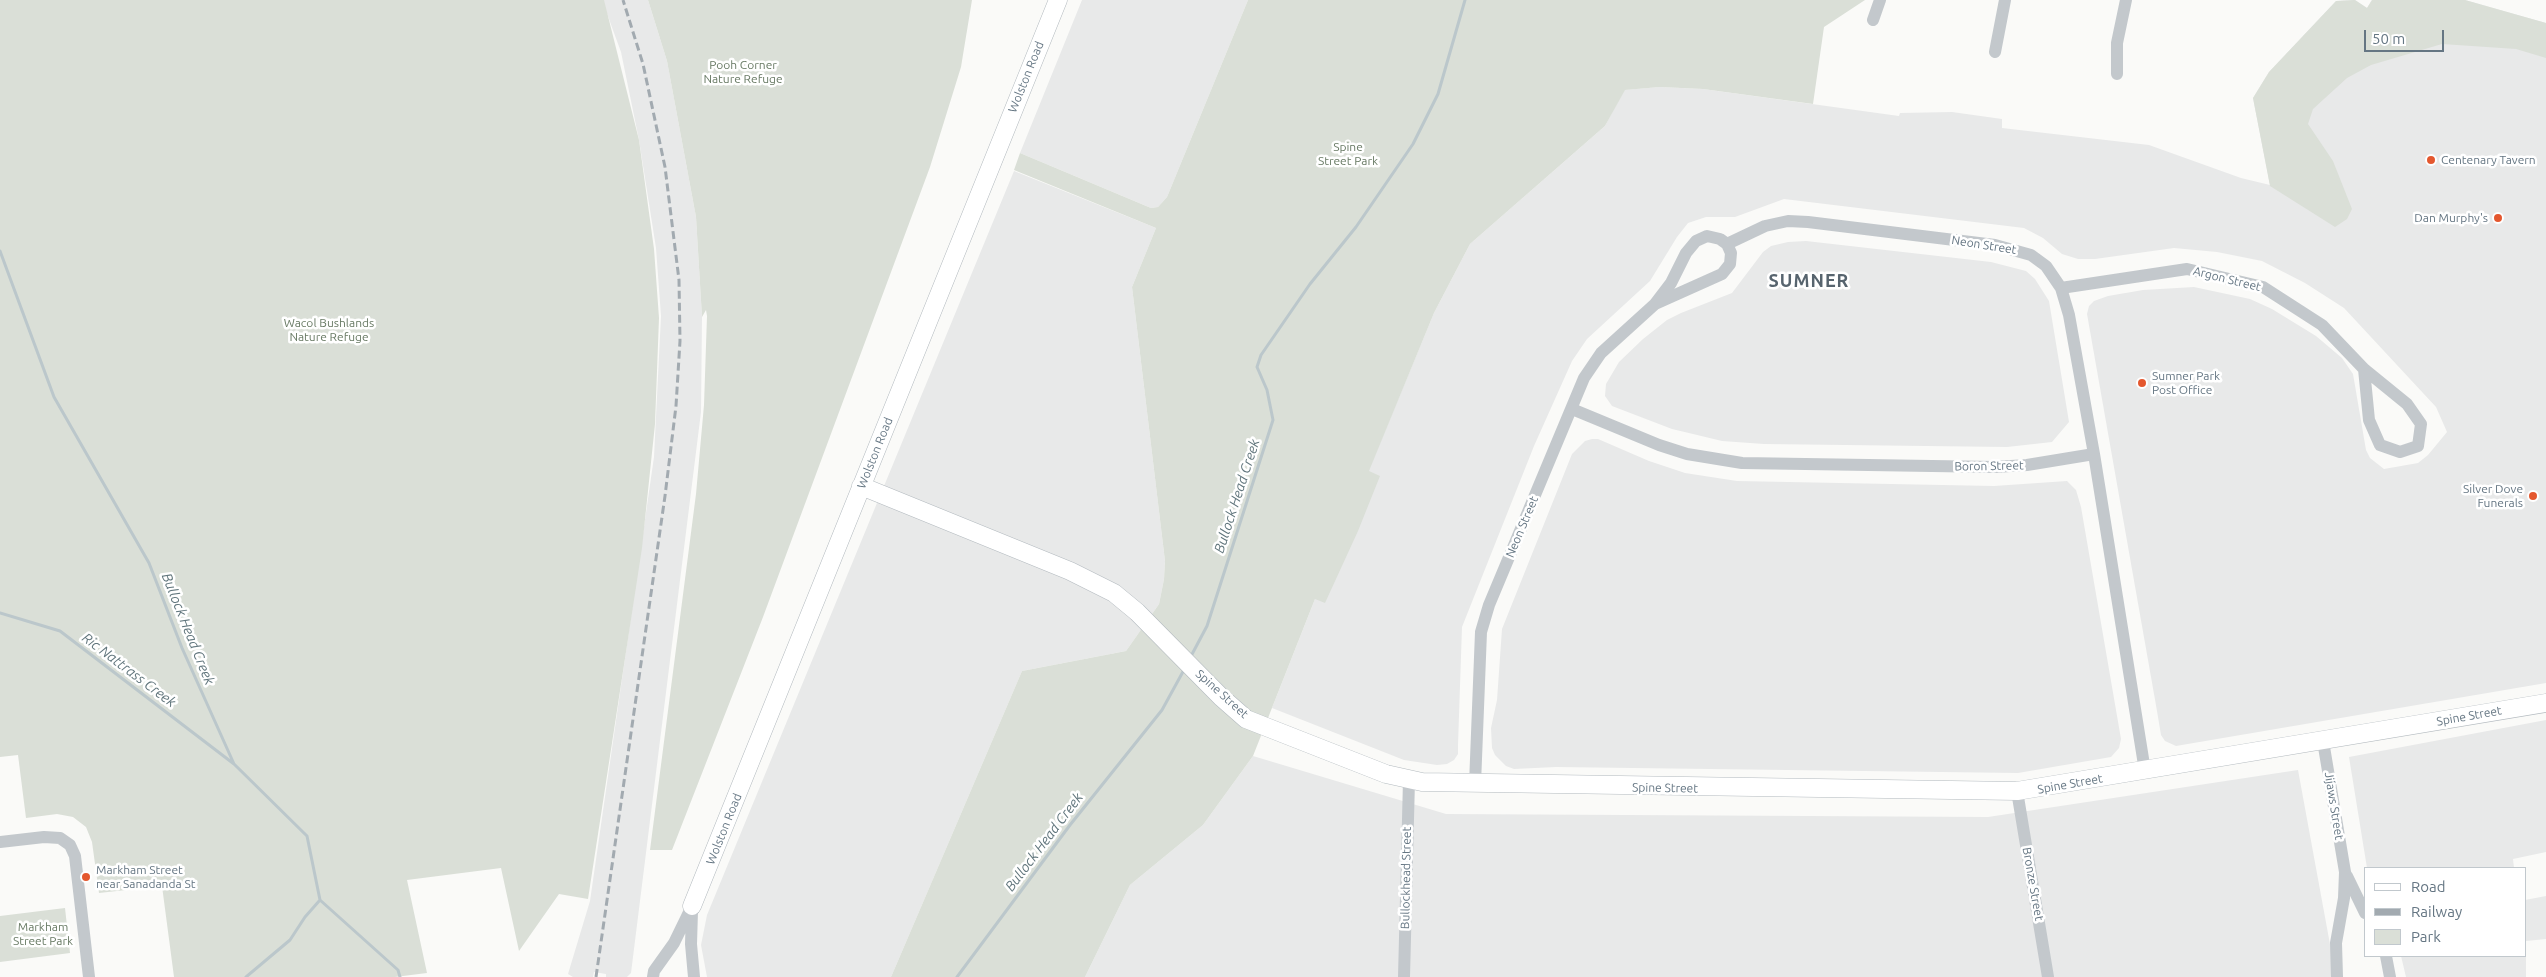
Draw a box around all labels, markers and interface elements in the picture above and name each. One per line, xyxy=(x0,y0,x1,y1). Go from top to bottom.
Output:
scale bar xyxy=(2366,20,2446,52)
text: 50 m xyxy=(2372,30,2405,47)
street label: Wolston Road xyxy=(1005,39,1047,115)
park label: Pooh Corner Nature Refuge xyxy=(703,58,783,86)
park label: Spine Street Park xyxy=(1318,140,1378,168)
place label: Centenary Tavern xyxy=(2441,153,2536,167)
marker: Centenary Tavern xyxy=(2425,154,2437,166)
place label: Dan Murphy's xyxy=(2414,211,2488,225)
marker: Dan Murphy's xyxy=(2492,212,2504,224)
street label: Neon Street xyxy=(1951,233,2017,257)
street label: Argon Street xyxy=(2192,264,2262,294)
district label: SUMNER xyxy=(1768,270,1850,292)
park label: Wacol Bushlands Nature Refuge xyxy=(284,316,374,344)
place label: Sumner Park Post Office xyxy=(2152,369,2220,397)
marker: Sumner Park Post Office xyxy=(2136,377,2148,389)
street label: Wolston Road xyxy=(854,415,896,491)
water label: Bullock Head Creek xyxy=(1211,437,1263,555)
street label: Boron Street xyxy=(1954,458,2024,474)
place label: Silver Dove Funerals xyxy=(2463,482,2523,510)
marker: Silver Dove Funerals xyxy=(2527,490,2539,502)
street label: Neon Street xyxy=(1503,494,1541,560)
water label: Bullock Head Creek xyxy=(158,571,218,687)
water label: Ric Nattrass Creek xyxy=(79,629,179,711)
street label: Spine Street xyxy=(1193,667,1251,721)
street label: Spine Street xyxy=(2435,703,2503,729)
street label: Spine Street xyxy=(2036,771,2104,797)
street label: Jijaws Street xyxy=(2322,771,2346,841)
street label: Spine Street xyxy=(1632,780,1698,796)
water label: Bullock Head Creek xyxy=(1001,789,1087,895)
street label: Wolston Road xyxy=(703,791,745,867)
street label: Bullockhead Street xyxy=(1398,827,1414,929)
street label: Bronze Street xyxy=(2019,846,2047,922)
place label: Markham Street near Sanadanda St xyxy=(96,863,195,891)
legend xyxy=(2364,867,2526,957)
marker: Markham Street near Sanadanda St xyxy=(80,871,92,883)
text: Road xyxy=(2411,878,2446,895)
text: Railway xyxy=(2411,903,2462,920)
park label: Markham Street Park xyxy=(13,920,73,948)
text: Park xyxy=(2411,928,2441,945)

